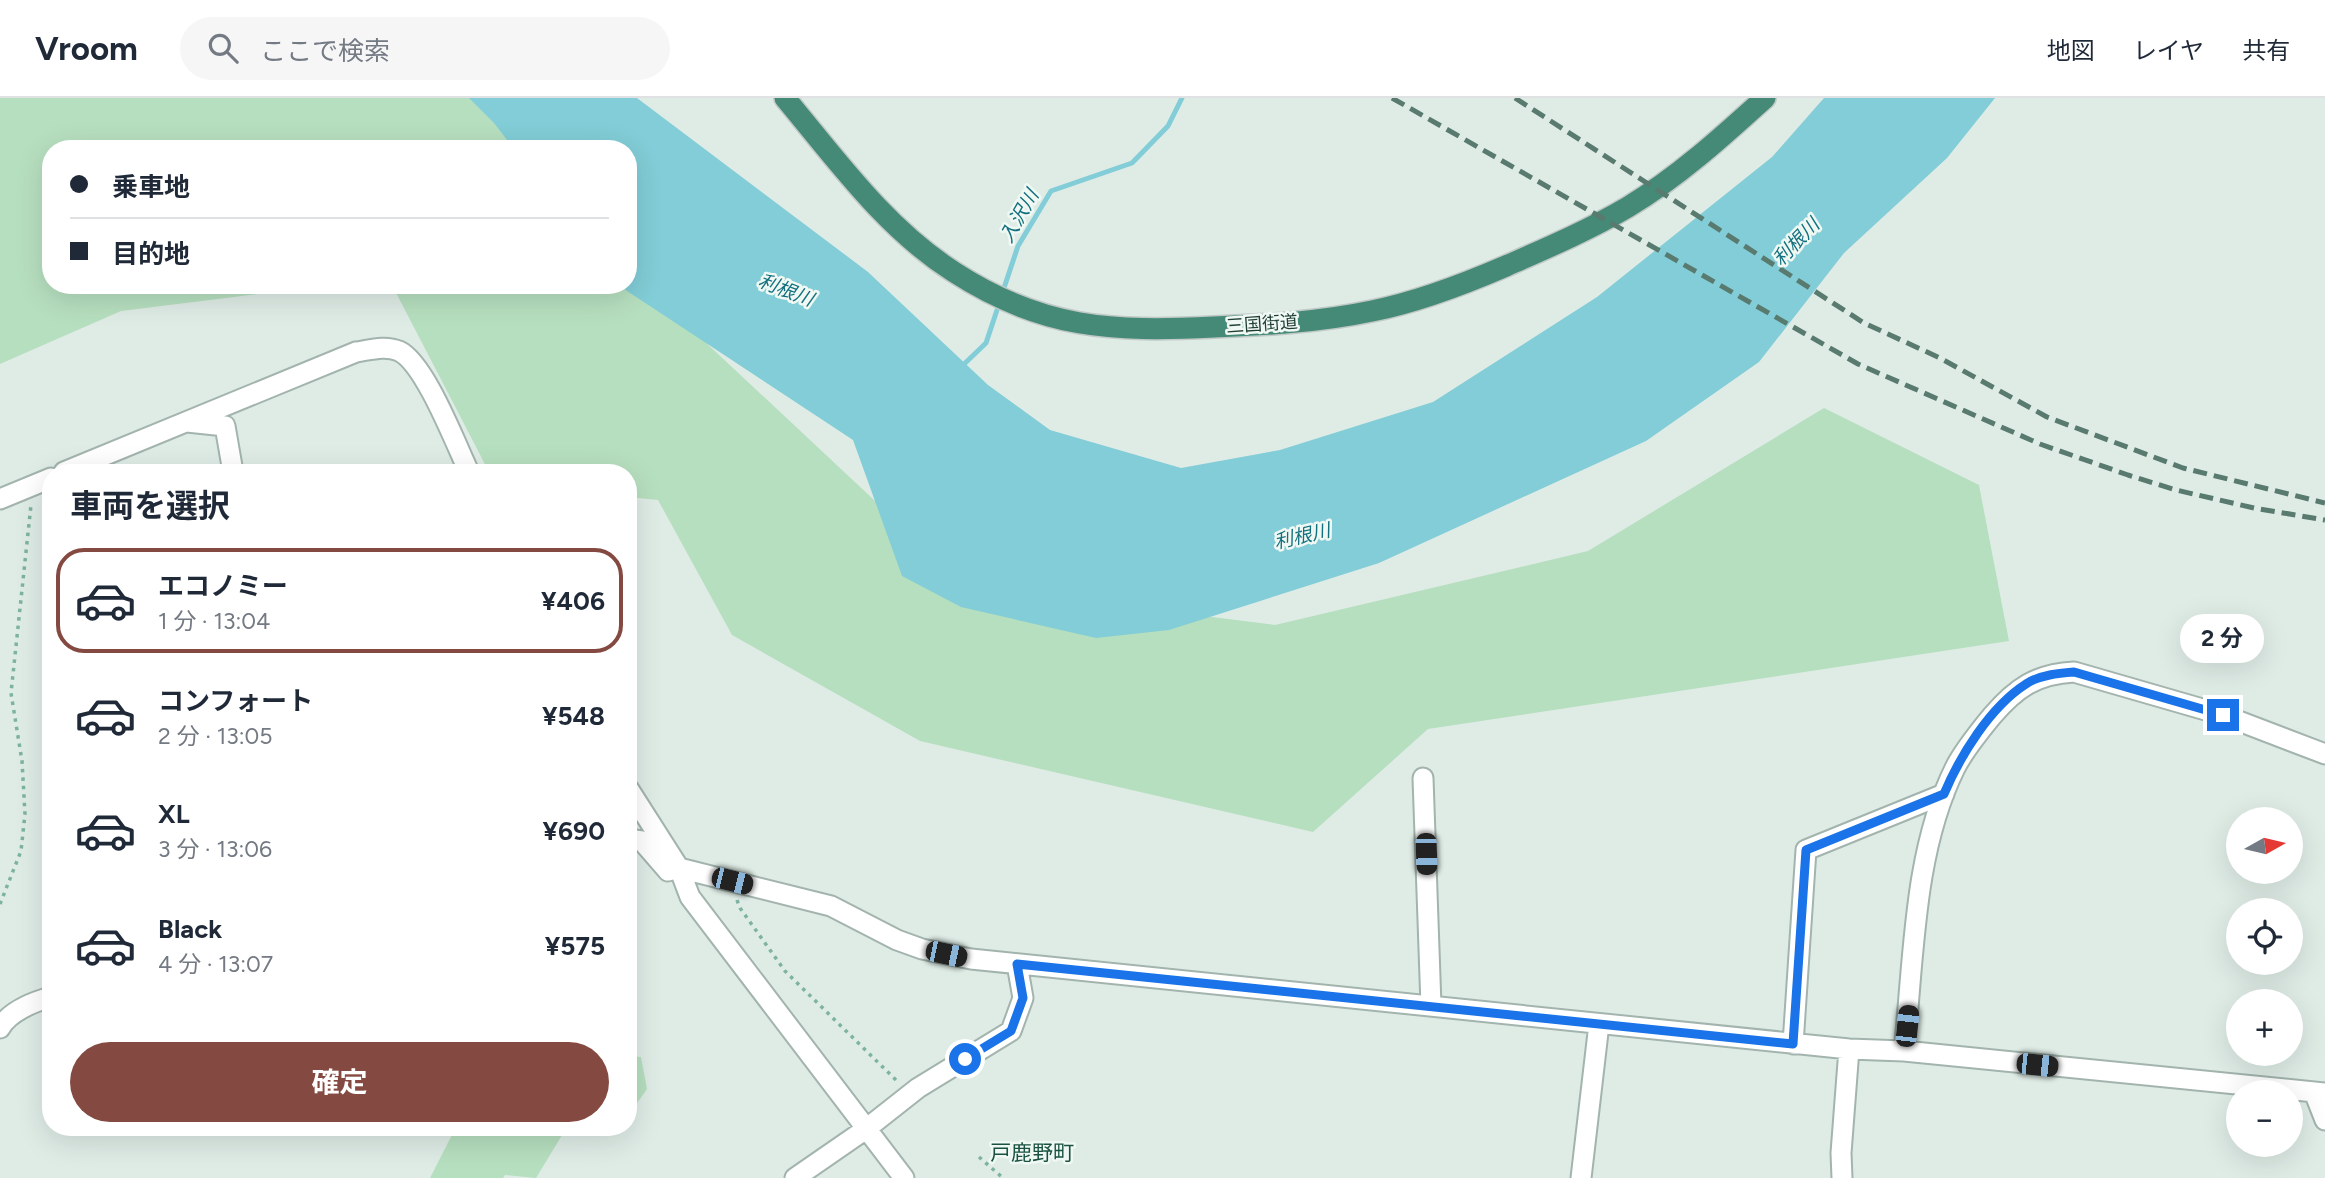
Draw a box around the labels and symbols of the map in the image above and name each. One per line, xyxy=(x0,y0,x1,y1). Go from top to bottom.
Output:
water label: 入沢川 xyxy=(995,184,1044,246)
water label: 利根川 xyxy=(1768,212,1825,270)
water label: 利根川 xyxy=(755,269,819,312)
street label: 三国街道 xyxy=(1225,311,1299,337)
water label: 利根川 xyxy=(1272,518,1334,554)
callout: 2 分 xyxy=(2181,614,2265,662)
route end xyxy=(2207,699,2239,731)
north arrow xyxy=(2226,807,2303,884)
car xyxy=(1415,833,1438,875)
car xyxy=(710,866,755,896)
car xyxy=(924,939,969,969)
car xyxy=(1895,1004,1920,1048)
route start xyxy=(949,1043,981,1075)
car xyxy=(2016,1052,2059,1078)
district label: 戸鹿野町 xyxy=(990,1140,1074,1165)

